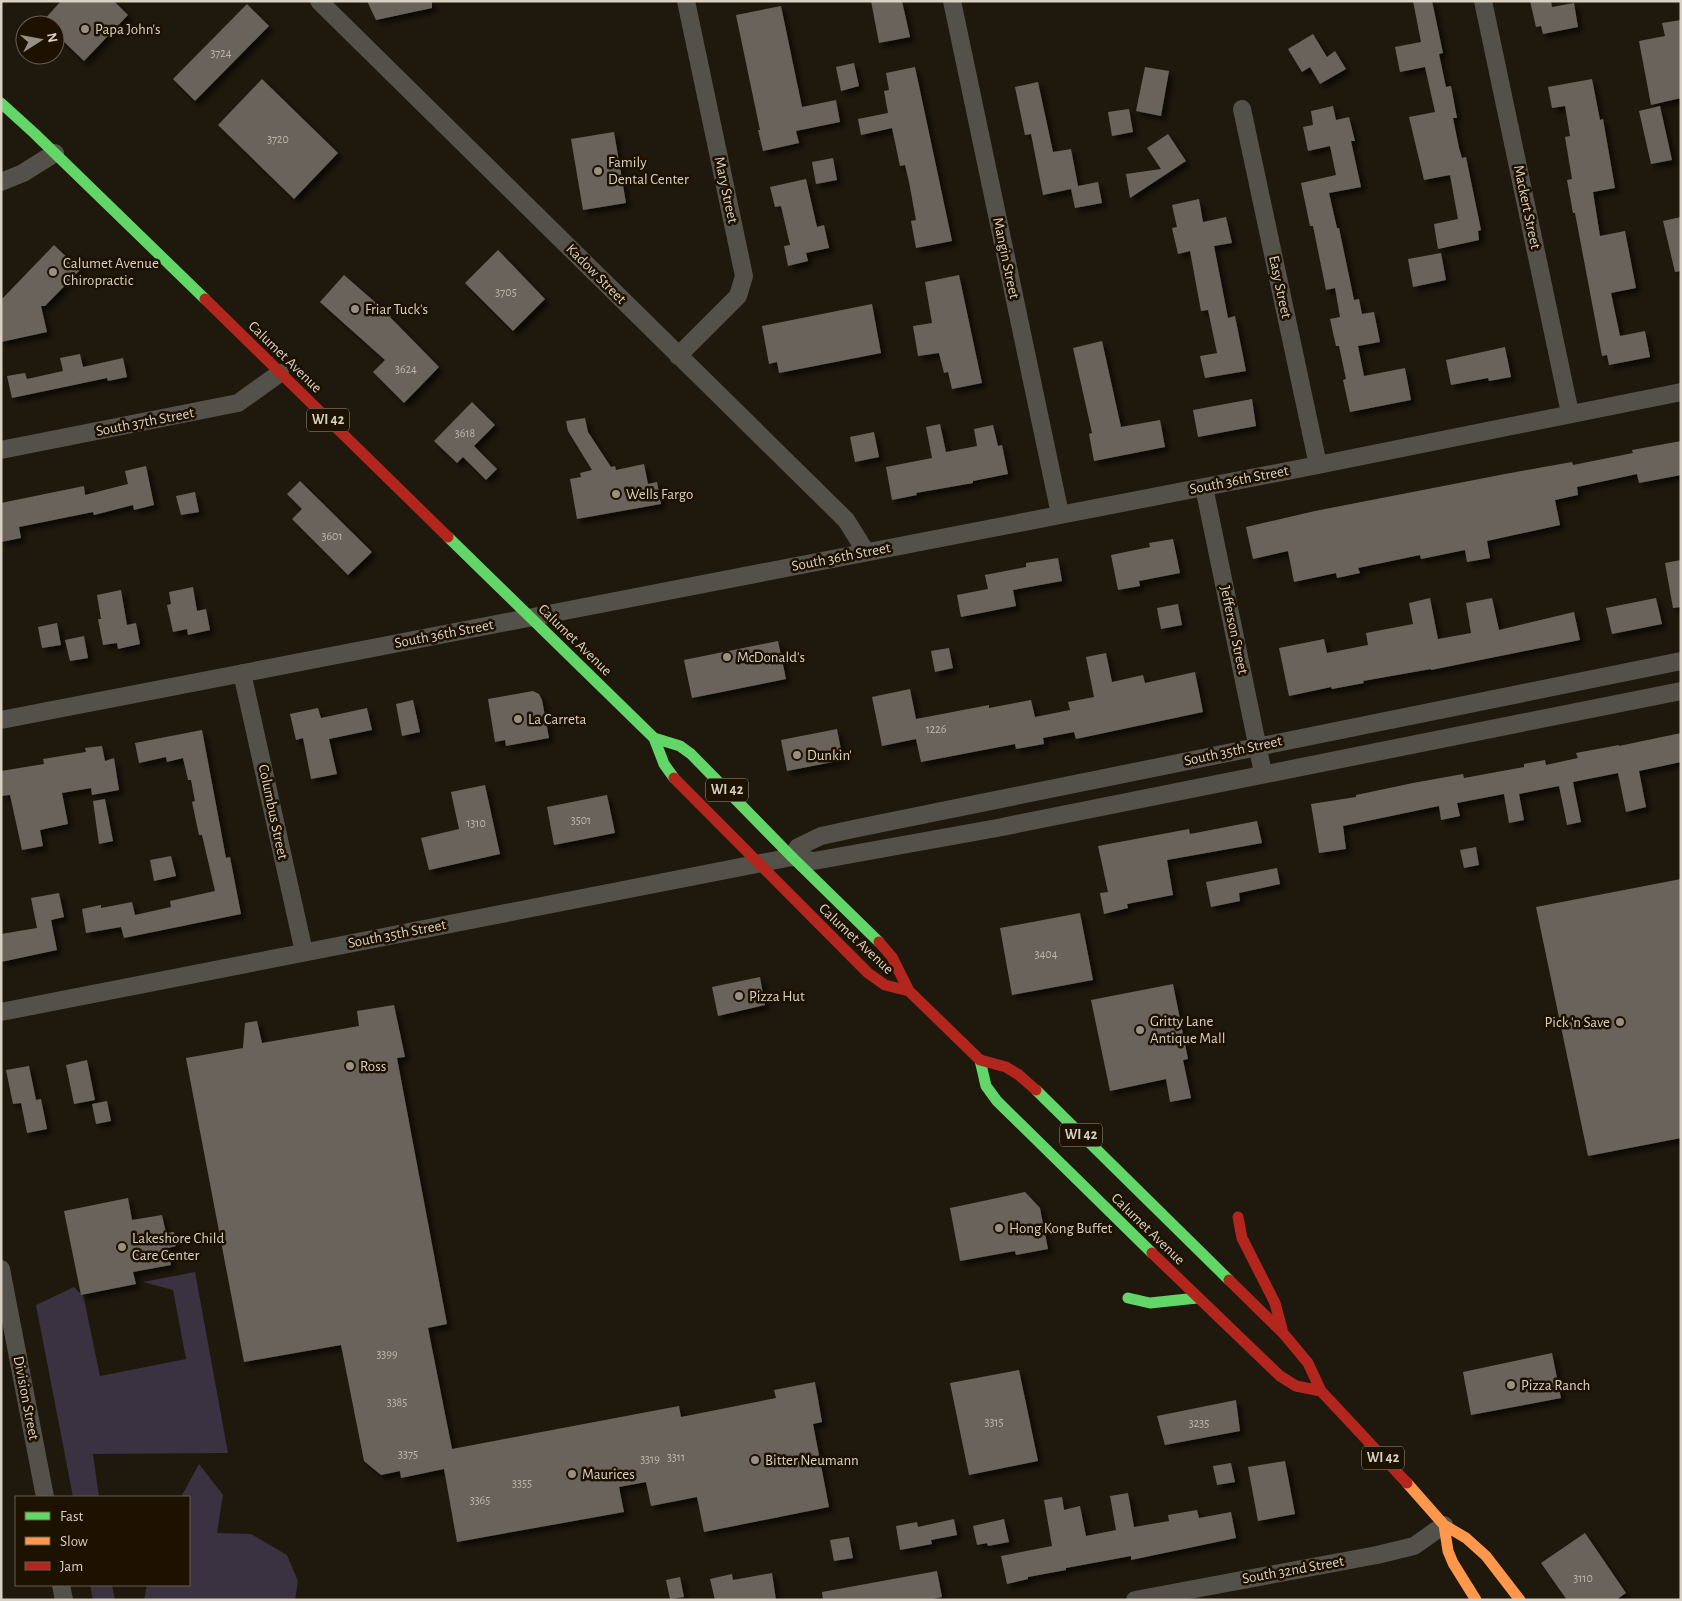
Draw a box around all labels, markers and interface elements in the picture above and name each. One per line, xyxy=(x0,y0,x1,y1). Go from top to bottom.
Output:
north arrow xyxy=(15,15,65,65)
place label: Papa John's xyxy=(95,22,161,37)
marker: Papa John's xyxy=(79,23,91,35)
text: N xyxy=(44,32,60,44)
house number: 3724 xyxy=(210,47,232,59)
house number: 3720 xyxy=(267,133,289,145)
place label: Family Dental Center xyxy=(608,155,689,187)
street label: Mary Street xyxy=(712,155,740,225)
street label: Mackert Street xyxy=(1511,164,1543,250)
marker: Family Dental Center xyxy=(592,165,604,177)
street label: Mangin Street xyxy=(990,216,1022,300)
street label: Kadow Street xyxy=(563,241,629,307)
street label: Easy Street xyxy=(1266,254,1294,320)
place label: Calumet Avenue Chiropractic xyxy=(63,256,159,288)
marker: Calumet Avenue Chiropractic xyxy=(47,266,59,278)
house number: 3705 xyxy=(495,286,517,298)
place label: Friar Tuck's xyxy=(365,302,428,317)
marker: Friar Tuck's xyxy=(349,303,361,315)
street label: Calumet Avenue xyxy=(245,318,325,396)
house number: 3624 xyxy=(395,363,417,375)
street label: South 37th Street xyxy=(95,405,196,439)
road number: WI 42 xyxy=(307,408,349,432)
house number: 3618 xyxy=(455,427,476,439)
street label: South 36th Street xyxy=(1188,463,1290,497)
place label: Wells Fargo xyxy=(626,487,693,502)
marker: Wells Fargo xyxy=(610,488,622,500)
house number: 3601 xyxy=(321,530,343,542)
street label: South 36th Street xyxy=(790,540,892,574)
street label: Jefferson Street xyxy=(1217,584,1251,676)
street label: Calumet Avenue xyxy=(535,601,615,679)
street label: South 36th Street xyxy=(393,617,495,651)
place label: McDonald's xyxy=(737,650,805,665)
marker: McDonald's xyxy=(721,651,733,663)
place label: La Carreta xyxy=(528,712,587,727)
marker: La Carreta xyxy=(512,713,524,725)
house number: 1226 xyxy=(926,723,947,735)
street label: South 35th Street xyxy=(1183,733,1284,769)
place label: Dunkin' xyxy=(807,748,852,763)
marker: Dunkin' xyxy=(791,749,803,761)
street label: Columbus Street xyxy=(256,763,290,861)
road number: WI 42 xyxy=(706,778,748,802)
house number: 3501 xyxy=(571,814,591,826)
house number: 1310 xyxy=(466,817,486,829)
street label: Calumet Avenue xyxy=(816,901,896,977)
street label: South 35th Street xyxy=(347,917,448,951)
house number: 3404 xyxy=(1035,948,1058,960)
place label: Pizza Hut xyxy=(749,989,805,1004)
marker: Pizza Hut xyxy=(733,990,745,1002)
place label: Gritty Lane Antique Mall xyxy=(1150,1014,1225,1046)
place label: Pick 'n Save xyxy=(1545,1015,1610,1030)
marker: Pick 'n Save xyxy=(1614,1016,1626,1028)
marker: Gritty Lane Antique Mall xyxy=(1134,1024,1146,1036)
place label: Ross xyxy=(360,1059,386,1074)
marker: Ross xyxy=(344,1060,356,1072)
road number: WI 42 xyxy=(1060,1124,1102,1146)
street label: Calumet Avenue xyxy=(1108,1190,1188,1268)
place label: Hong Kong Buffet xyxy=(1009,1221,1113,1236)
marker: Hong Kong Buffet xyxy=(993,1222,1005,1234)
place label: Lakeshore Child Care Center xyxy=(132,1231,224,1263)
marker: Lakeshore Child Care Center xyxy=(116,1241,128,1253)
house number: 3399 xyxy=(376,1348,398,1360)
street label: Division Street xyxy=(11,1355,42,1441)
place label: Pizza Ranch xyxy=(1521,1378,1590,1393)
marker: Pizza Ranch xyxy=(1505,1379,1517,1391)
house number: 3385 xyxy=(387,1396,407,1408)
house number: 3315 xyxy=(984,1416,1004,1428)
house number: 3235 xyxy=(1189,1417,1209,1429)
road number: WI 42 xyxy=(1362,1446,1404,1470)
house number: 3375 xyxy=(398,1448,418,1460)
house number: 3311 xyxy=(667,1451,685,1463)
house number: 3319 xyxy=(640,1453,660,1465)
place label: Bitter Neumann xyxy=(765,1453,859,1468)
marker: Bitter Neumann xyxy=(749,1454,761,1466)
place label: Maurices xyxy=(582,1467,635,1482)
marker: Maurices xyxy=(566,1468,578,1480)
house number: 3355 xyxy=(512,1477,532,1489)
house number: 3365 xyxy=(470,1494,490,1506)
legend xyxy=(15,1496,190,1586)
text: Fast xyxy=(60,1509,84,1524)
text: Slow xyxy=(60,1534,88,1549)
street label: South 32nd Street xyxy=(1241,1554,1345,1586)
text: Jam xyxy=(60,1559,83,1574)
house number: 3110 xyxy=(1573,1572,1593,1584)

